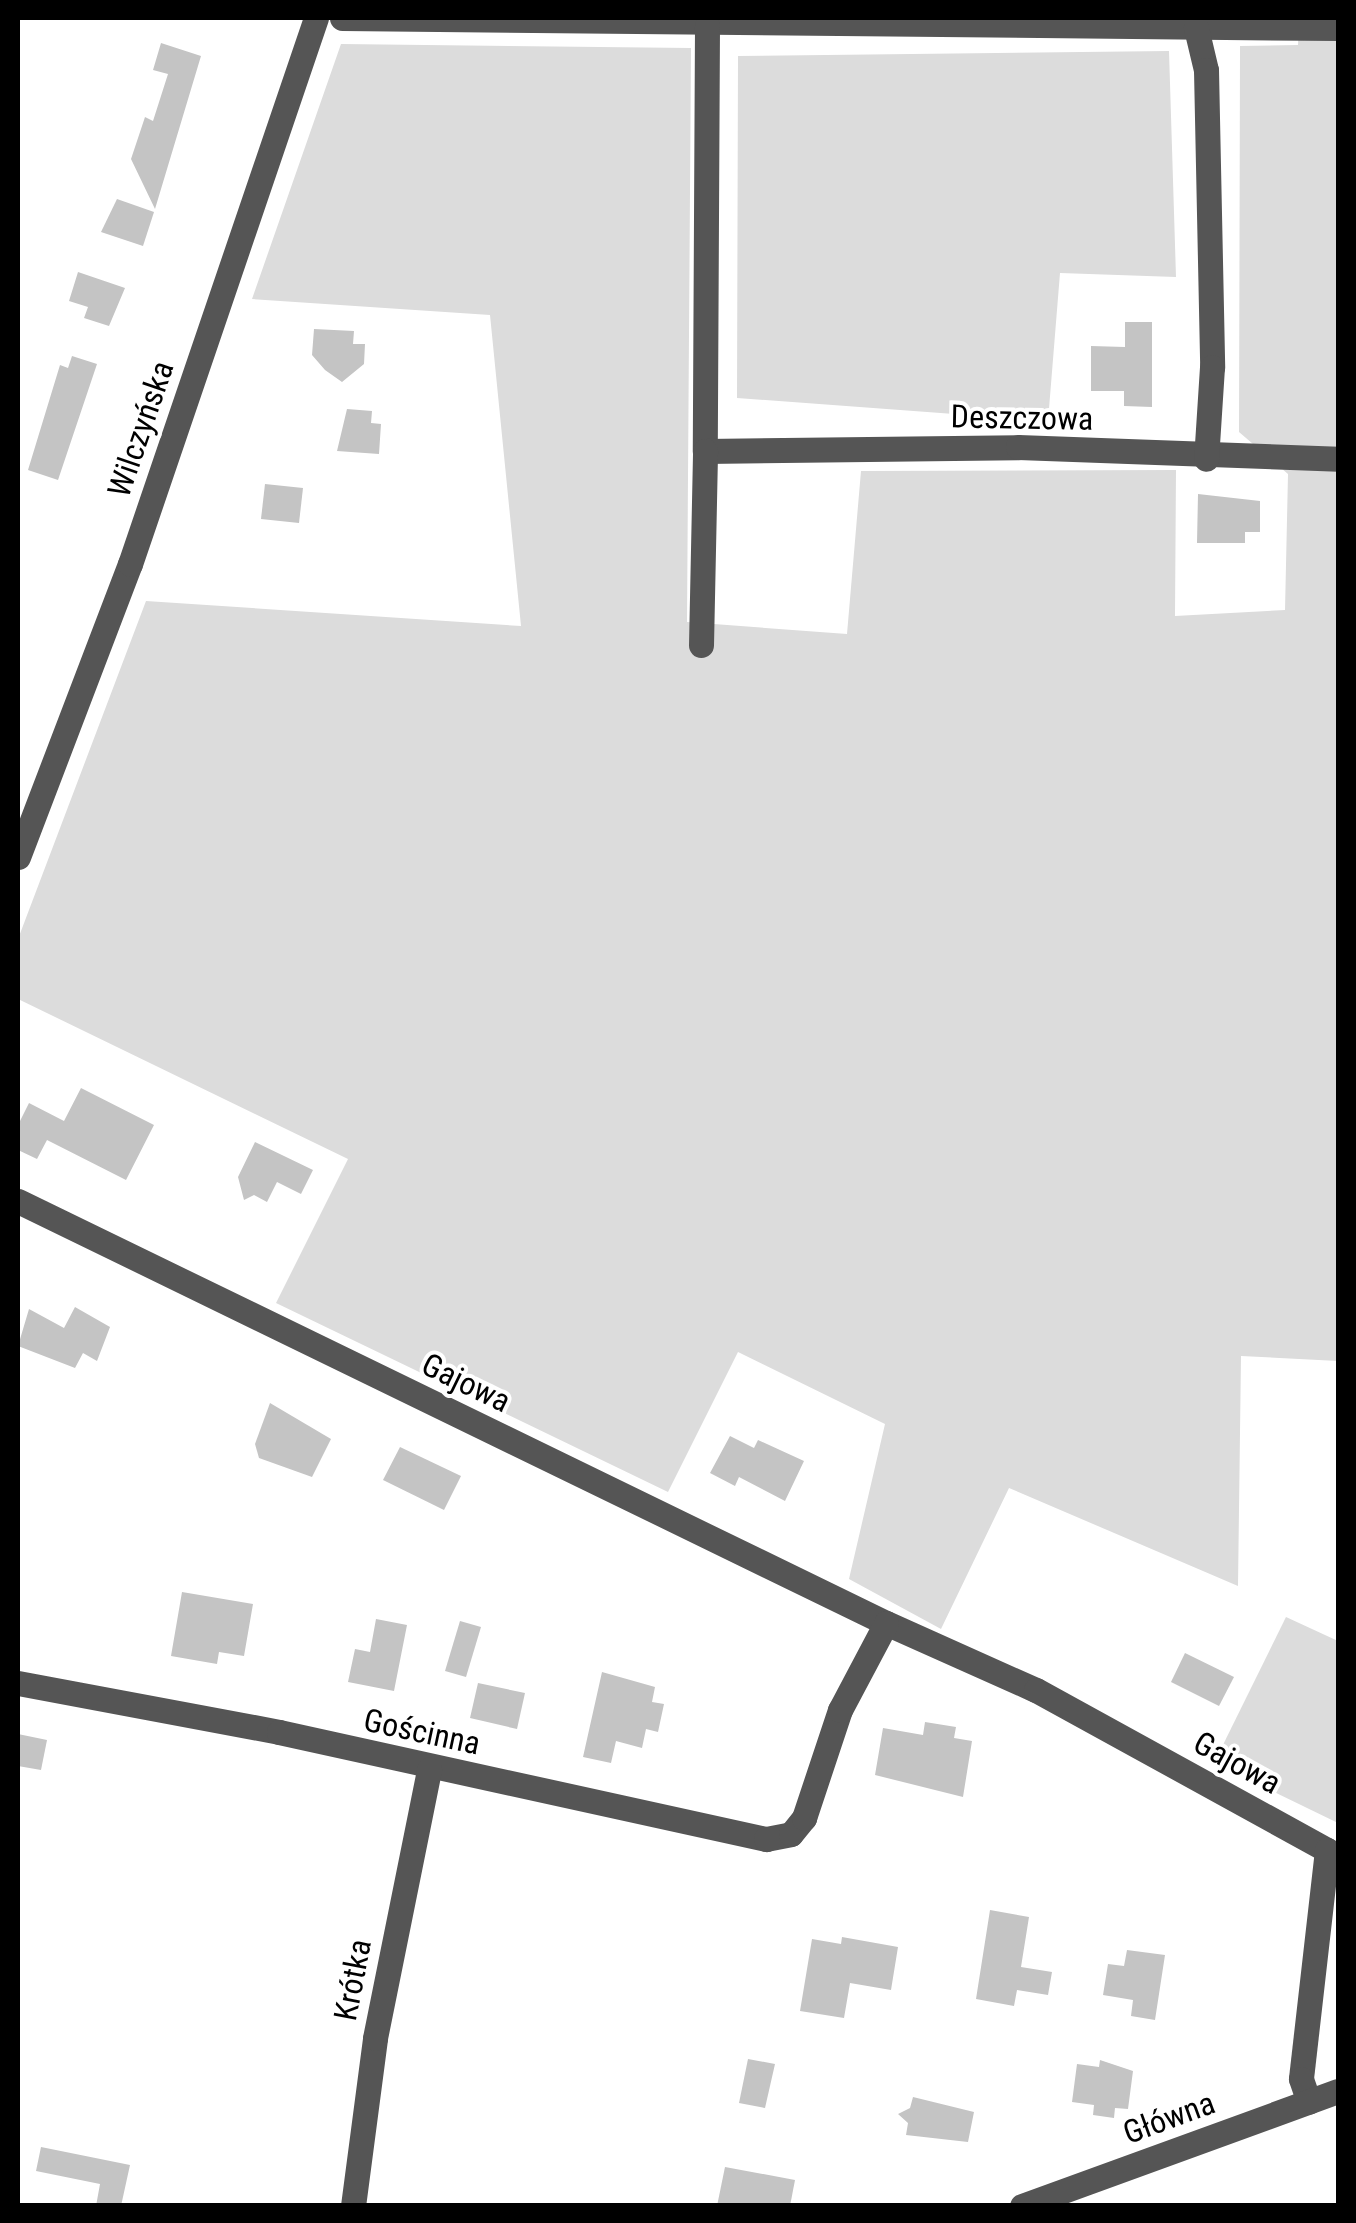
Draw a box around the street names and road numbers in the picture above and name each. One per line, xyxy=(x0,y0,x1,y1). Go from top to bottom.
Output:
street label: Wilczyńska xyxy=(100,356,182,502)
street label: Deszczowa xyxy=(950,398,1094,438)
street label: Gajowa xyxy=(416,1345,516,1421)
street label: Gościnna xyxy=(360,1701,484,1763)
street label: Gajowa xyxy=(1187,1724,1287,1802)
street label: Krótka xyxy=(326,1936,380,2024)
street label: Główna xyxy=(1118,2084,1220,2152)

